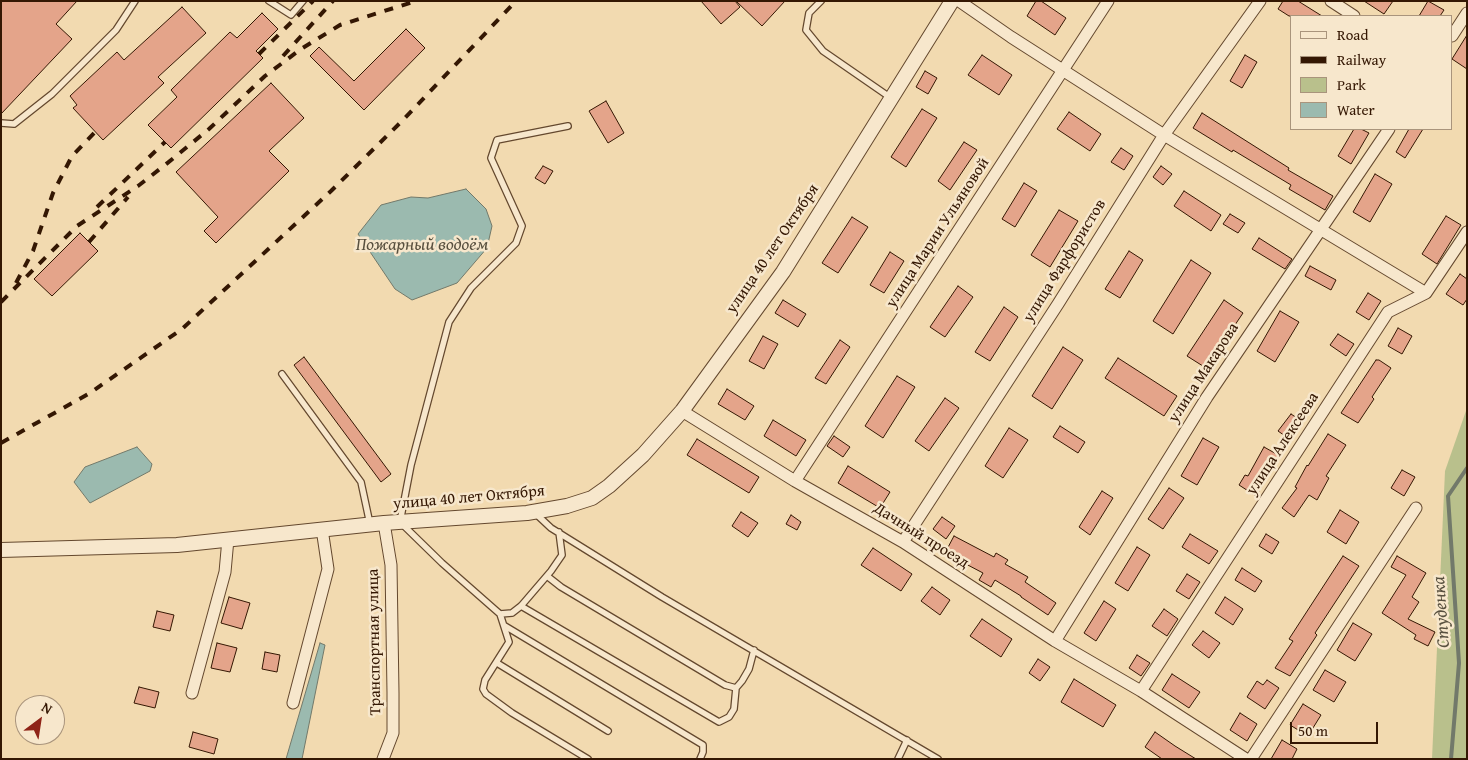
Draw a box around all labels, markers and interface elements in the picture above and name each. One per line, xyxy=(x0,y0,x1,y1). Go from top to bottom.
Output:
legend xyxy=(1290,15,1453,130)
text: Road xyxy=(1337,24,1368,45)
text: Railway xyxy=(1337,49,1386,70)
text: Park xyxy=(1337,74,1366,95)
text: Water xyxy=(1337,99,1375,120)
street label: улица Марии Ульяновой xyxy=(882,154,994,312)
street label: улица 40 лет Октября xyxy=(723,181,823,317)
street label: улица Фарфористов xyxy=(1019,196,1111,326)
water label: Пожарный водоём xyxy=(356,234,488,256)
street label: улица Макарова xyxy=(1165,320,1243,426)
street label: улица Алексеева xyxy=(1243,389,1323,499)
street label: улица 40 лет Октября xyxy=(392,482,546,514)
street label: Дачный проезд xyxy=(870,499,972,573)
street label: Транспортная улица xyxy=(364,568,386,716)
water label: Студенка xyxy=(1429,575,1455,649)
north arrow xyxy=(15,695,65,745)
text: N xyxy=(38,697,56,719)
scale bar xyxy=(1293,712,1380,744)
text: 50 m xyxy=(1298,720,1328,741)

